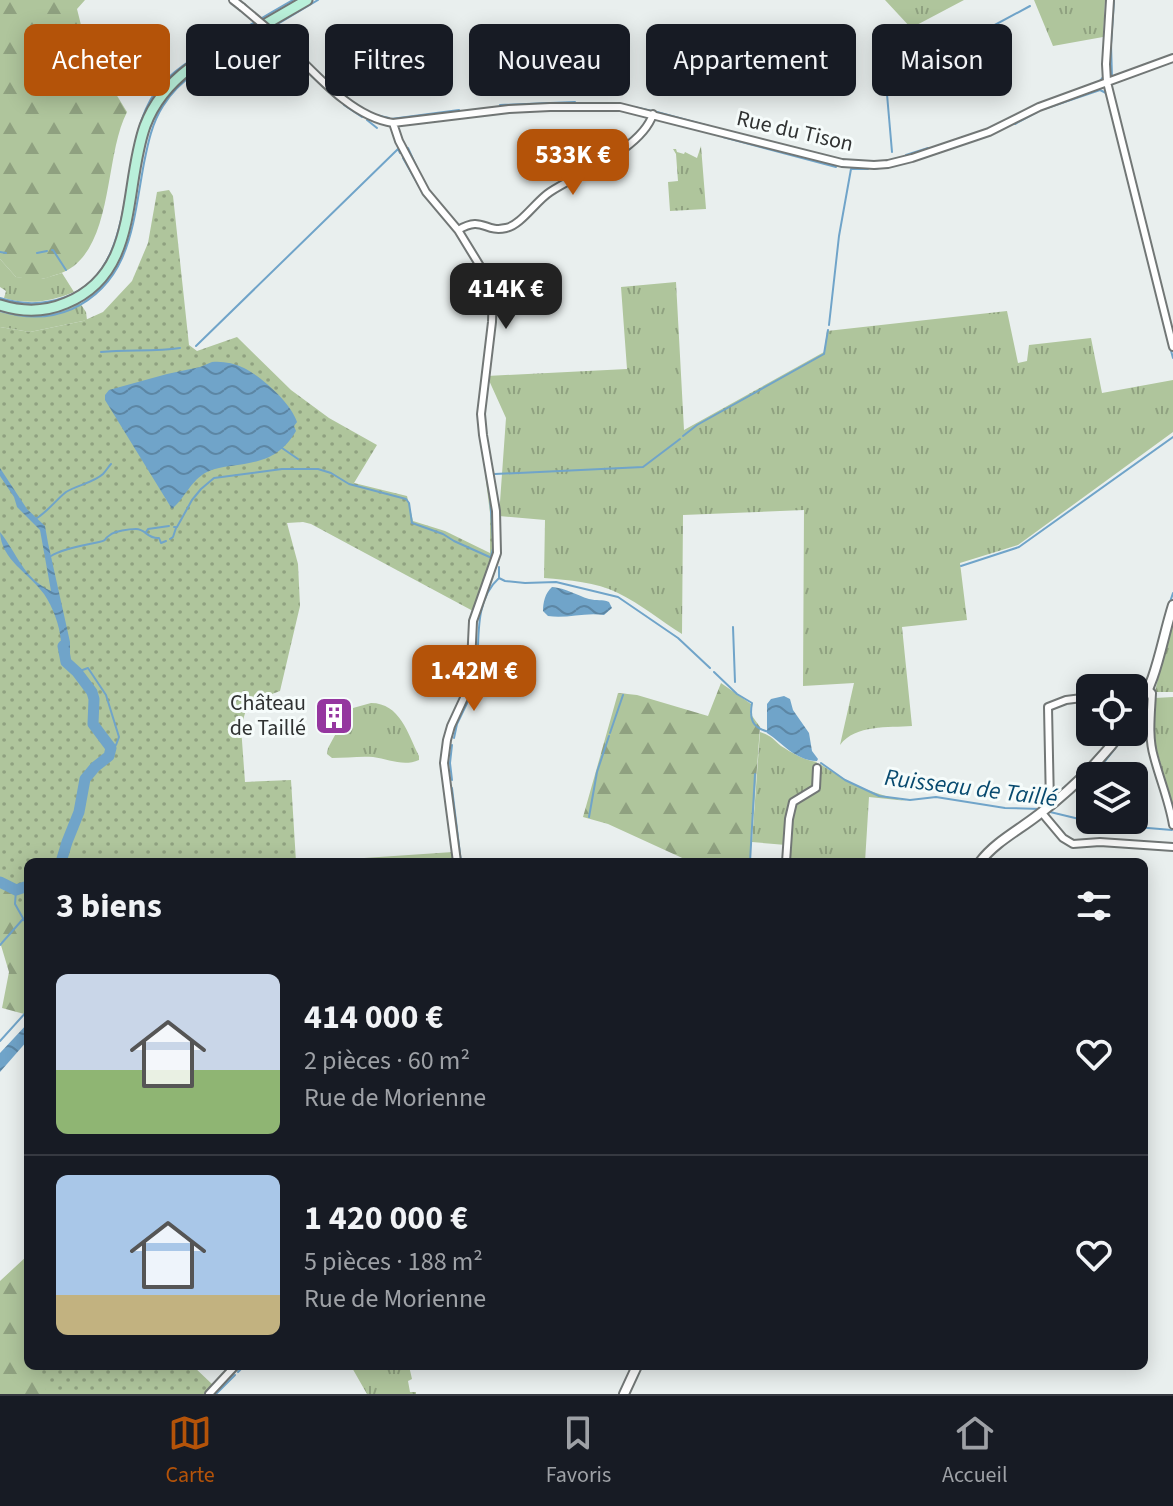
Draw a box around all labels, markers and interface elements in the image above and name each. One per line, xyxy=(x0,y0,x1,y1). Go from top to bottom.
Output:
chip: Acheter xyxy=(24,24,170,96)
chip: Louer xyxy=(186,24,309,96)
chip: Filtres xyxy=(325,24,453,96)
chip: Nouveau xyxy=(469,24,630,96)
chip: Appartement xyxy=(646,24,856,96)
chip: Maison xyxy=(872,24,1012,96)
street label: Rue du Tison xyxy=(734,102,856,160)
pin: 533K € xyxy=(508,129,638,197)
text: 533K € xyxy=(535,136,611,173)
pin: 414K € xyxy=(441,263,571,331)
text: 414K € xyxy=(468,270,544,307)
pin: 1.42M € xyxy=(400,645,548,713)
text: 1.42M € xyxy=(430,652,518,689)
map controls xyxy=(1076,674,1148,834)
button: locate xyxy=(1076,674,1148,746)
place label: Château de Taillé xyxy=(230,687,306,744)
building icon: Château de Taillé xyxy=(313,695,355,737)
water label: Ruisseau de Taillé xyxy=(882,760,1060,816)
button: layers xyxy=(1076,762,1148,834)
text: 3 biens xyxy=(56,882,162,931)
icon: filters xyxy=(1072,884,1116,928)
text: 414 000 € xyxy=(304,993,443,1042)
icon: home xyxy=(120,1006,216,1102)
icon: heart xyxy=(1072,1032,1116,1076)
text: 2 pièces · 60 m² xyxy=(304,1042,470,1079)
text: Rue de Morienne xyxy=(304,1079,486,1116)
text: 1 420 000 € xyxy=(304,1194,468,1243)
icon: home xyxy=(120,1207,216,1303)
icon: heart xyxy=(1072,1233,1116,1277)
text: 5 pièces · 188 m² xyxy=(304,1243,483,1280)
text: Rue de Morienne xyxy=(304,1280,486,1317)
tab: Carte xyxy=(165,1411,215,1491)
tab: Favoris xyxy=(546,1411,611,1491)
tab: Accueil xyxy=(942,1411,1008,1491)

